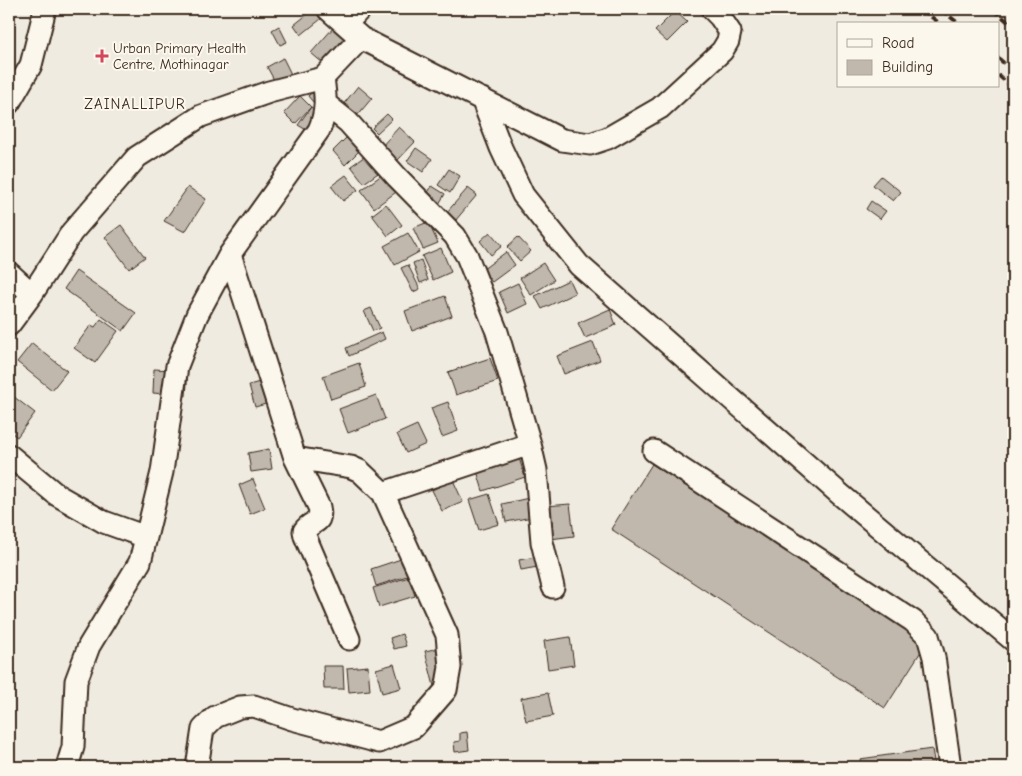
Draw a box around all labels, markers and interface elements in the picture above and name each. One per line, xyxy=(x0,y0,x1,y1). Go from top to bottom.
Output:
legend xyxy=(837,22,1000,88)
text: Road xyxy=(882,34,914,52)
place label: Urban Primary Health Centre, Mothinagar xyxy=(113,40,246,73)
marker: Urban Primary Health Centre, Mothinagar xyxy=(95,49,109,63)
text: Building xyxy=(882,58,933,76)
district label: ZAINALLIPUR xyxy=(84,95,186,113)

